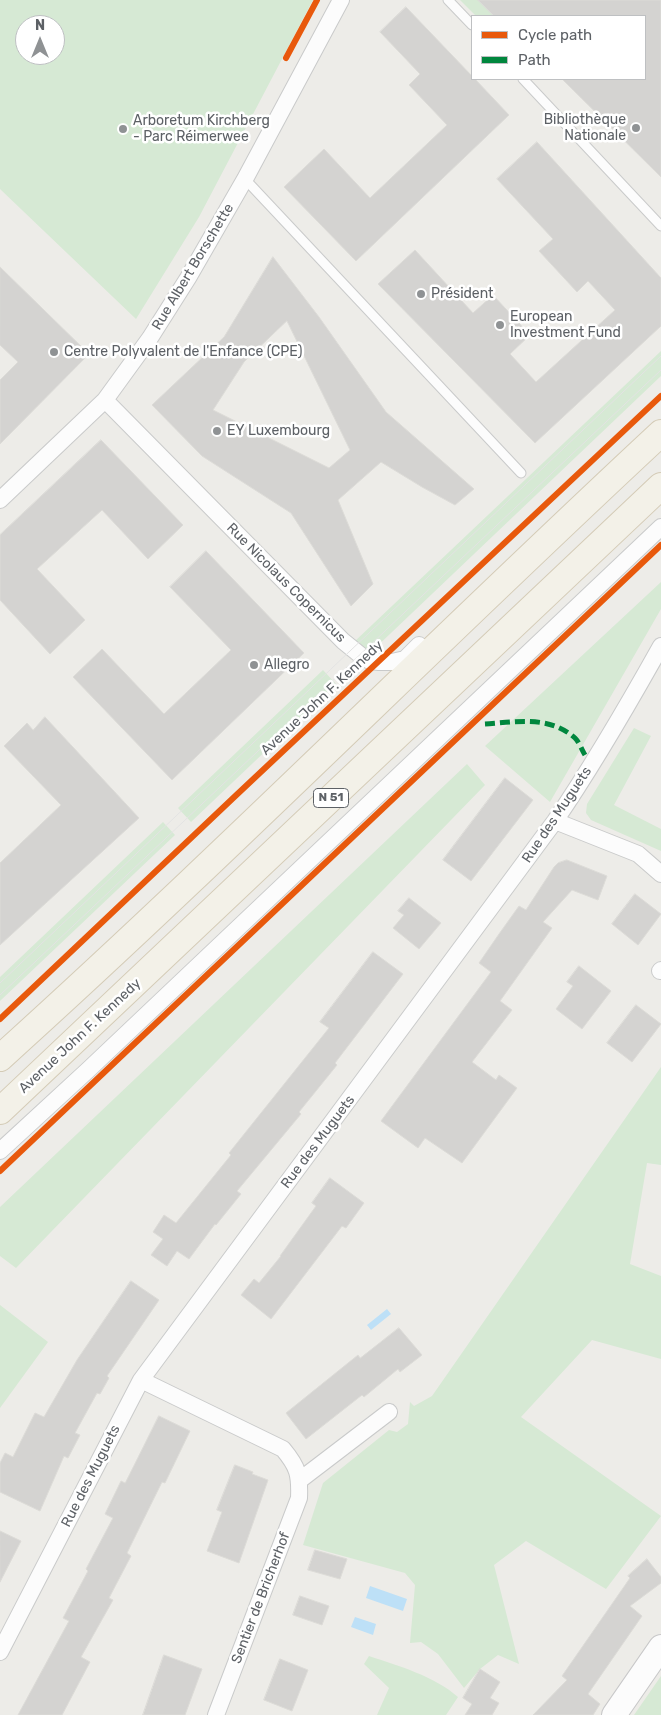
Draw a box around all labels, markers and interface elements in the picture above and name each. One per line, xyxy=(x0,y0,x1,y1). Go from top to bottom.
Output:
north arrow xyxy=(15,15,65,65)
legend xyxy=(471,15,646,80)
text: N xyxy=(35,17,45,34)
text: Cycle path xyxy=(518,26,592,44)
text: Path xyxy=(518,51,551,69)
place label: Bibliothèque Nationale xyxy=(544,112,626,144)
place label: Arboretum Kirchberg - Parc Réimerwee xyxy=(133,113,270,146)
marker: Bibliothèque Nationale xyxy=(630,122,642,134)
marker: Arboretum Kirchberg - Parc Réimerwee xyxy=(117,123,129,135)
street label: Rue Albert Borschette xyxy=(149,201,237,333)
place label: Président xyxy=(431,286,494,302)
marker: Président xyxy=(415,288,427,300)
place label: European Investment Fund xyxy=(510,309,621,342)
marker: European Investment Fund xyxy=(494,319,506,331)
place label: Centre Polyvalent de l'Enfance (CPE) xyxy=(64,344,303,360)
marker: Centre Polyvalent de l'Enfance (CPE) xyxy=(48,346,60,358)
place label: EY Luxembourg xyxy=(227,423,330,439)
marker: EY Luxembourg xyxy=(211,425,223,437)
street label: Rue Nicolaus Copernicus xyxy=(223,520,349,646)
street label: Avenue John F. Kennedy xyxy=(257,637,387,759)
place label: Allegro xyxy=(264,657,310,673)
marker: Allegro xyxy=(248,659,260,671)
street label: Rue des Muguets xyxy=(519,764,595,866)
road number: N 51 xyxy=(314,788,348,808)
street label: Avenue John F. Kennedy xyxy=(15,975,145,1097)
street label: Rue des Muguets xyxy=(277,1092,359,1192)
street label: Rue des Muguets xyxy=(58,1422,124,1530)
street label: Sentier de Bricherhof xyxy=(228,1530,294,1666)

